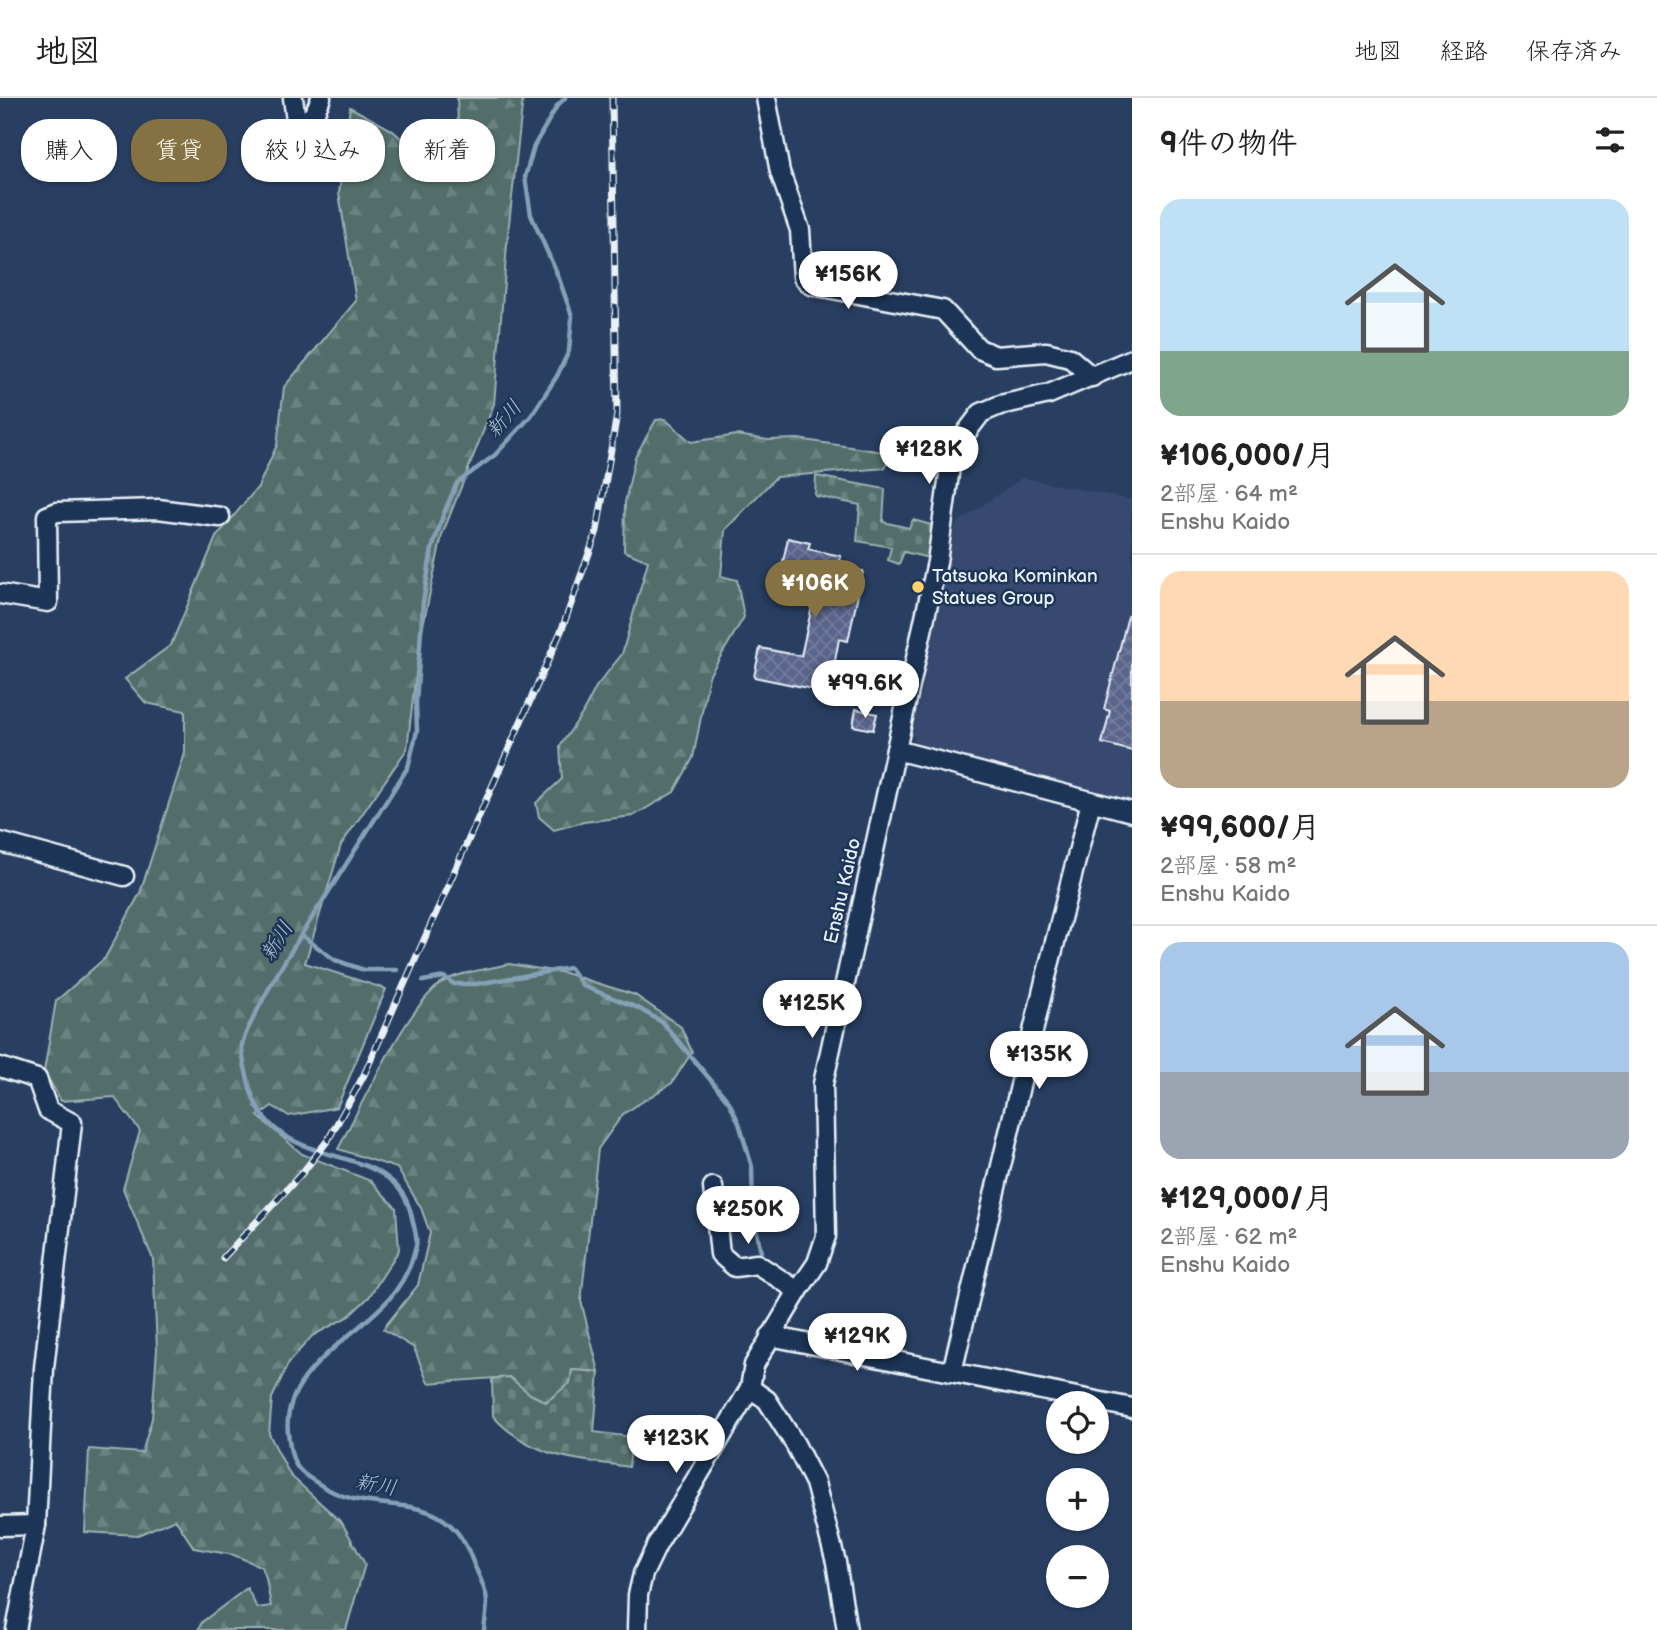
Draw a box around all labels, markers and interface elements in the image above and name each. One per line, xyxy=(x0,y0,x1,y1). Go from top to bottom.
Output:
text: 地図 xyxy=(35,32,101,72)
text: 地図 xyxy=(1354,37,1402,66)
text: 経路 xyxy=(1440,37,1488,66)
text: 保存済み xyxy=(1526,37,1622,66)
chip: 購入 xyxy=(21,119,117,182)
chip: 賃貸 xyxy=(131,119,227,182)
chip: 絞り込み xyxy=(241,119,385,182)
chip: 新着 xyxy=(399,119,495,182)
icon: filters xyxy=(1591,121,1629,159)
text: 9件の物件 xyxy=(1160,126,1298,162)
icon: home xyxy=(1332,245,1458,371)
pin: ¥156K xyxy=(799,252,897,311)
text: ¥156K xyxy=(815,260,881,288)
water label: 新川 xyxy=(481,395,527,443)
pin: ¥128K xyxy=(880,426,978,486)
text: ¥128K xyxy=(895,435,963,463)
text: ¥106,000/月 xyxy=(1160,438,1335,474)
text: 2部屋 · 64 m² xyxy=(1160,480,1298,508)
text: Enshu Kaido xyxy=(1160,508,1290,536)
pin: ¥106K xyxy=(766,560,864,620)
place label: Tatsuoka Kominkan Statues Group xyxy=(932,565,1098,610)
text: ¥106K xyxy=(781,569,849,597)
marker: Tatsuoka Kominkan Statues Group xyxy=(910,579,926,595)
icon: home xyxy=(1332,617,1458,743)
pin: ¥99.6K xyxy=(808,660,922,720)
text: ¥99.6K xyxy=(827,669,903,697)
text: ¥99,600/月 xyxy=(1160,810,1320,846)
street label: Enshu Kaido xyxy=(820,836,866,946)
text: 2部屋 · 58 m² xyxy=(1160,852,1296,880)
text: Enshu Kaido xyxy=(1160,880,1290,908)
water label: 新川 xyxy=(255,917,299,965)
pin: ¥125K xyxy=(763,981,861,1040)
icon: home xyxy=(1332,988,1458,1114)
text: ¥125K xyxy=(779,989,845,1017)
pin: ¥135K xyxy=(990,1032,1088,1091)
text: ¥135K xyxy=(1006,1040,1072,1068)
text: ¥129,000/月 xyxy=(1160,1181,1334,1217)
pin: ¥250K xyxy=(699,1186,797,1246)
text: ¥250K xyxy=(712,1195,784,1223)
text: 2部屋 · 62 m² xyxy=(1160,1223,1297,1251)
text: Enshu Kaido xyxy=(1160,1251,1290,1279)
pin: ¥129K xyxy=(808,1314,906,1373)
text: ¥129K xyxy=(824,1322,890,1350)
map controls xyxy=(1046,1391,1109,1608)
button: locate xyxy=(1046,1391,1109,1454)
pin: ¥123K xyxy=(627,1416,725,1475)
text: ¥123K xyxy=(643,1424,709,1452)
button: + xyxy=(1046,1468,1109,1531)
water label: 新川 xyxy=(353,1469,399,1501)
button: − xyxy=(1046,1545,1109,1608)

